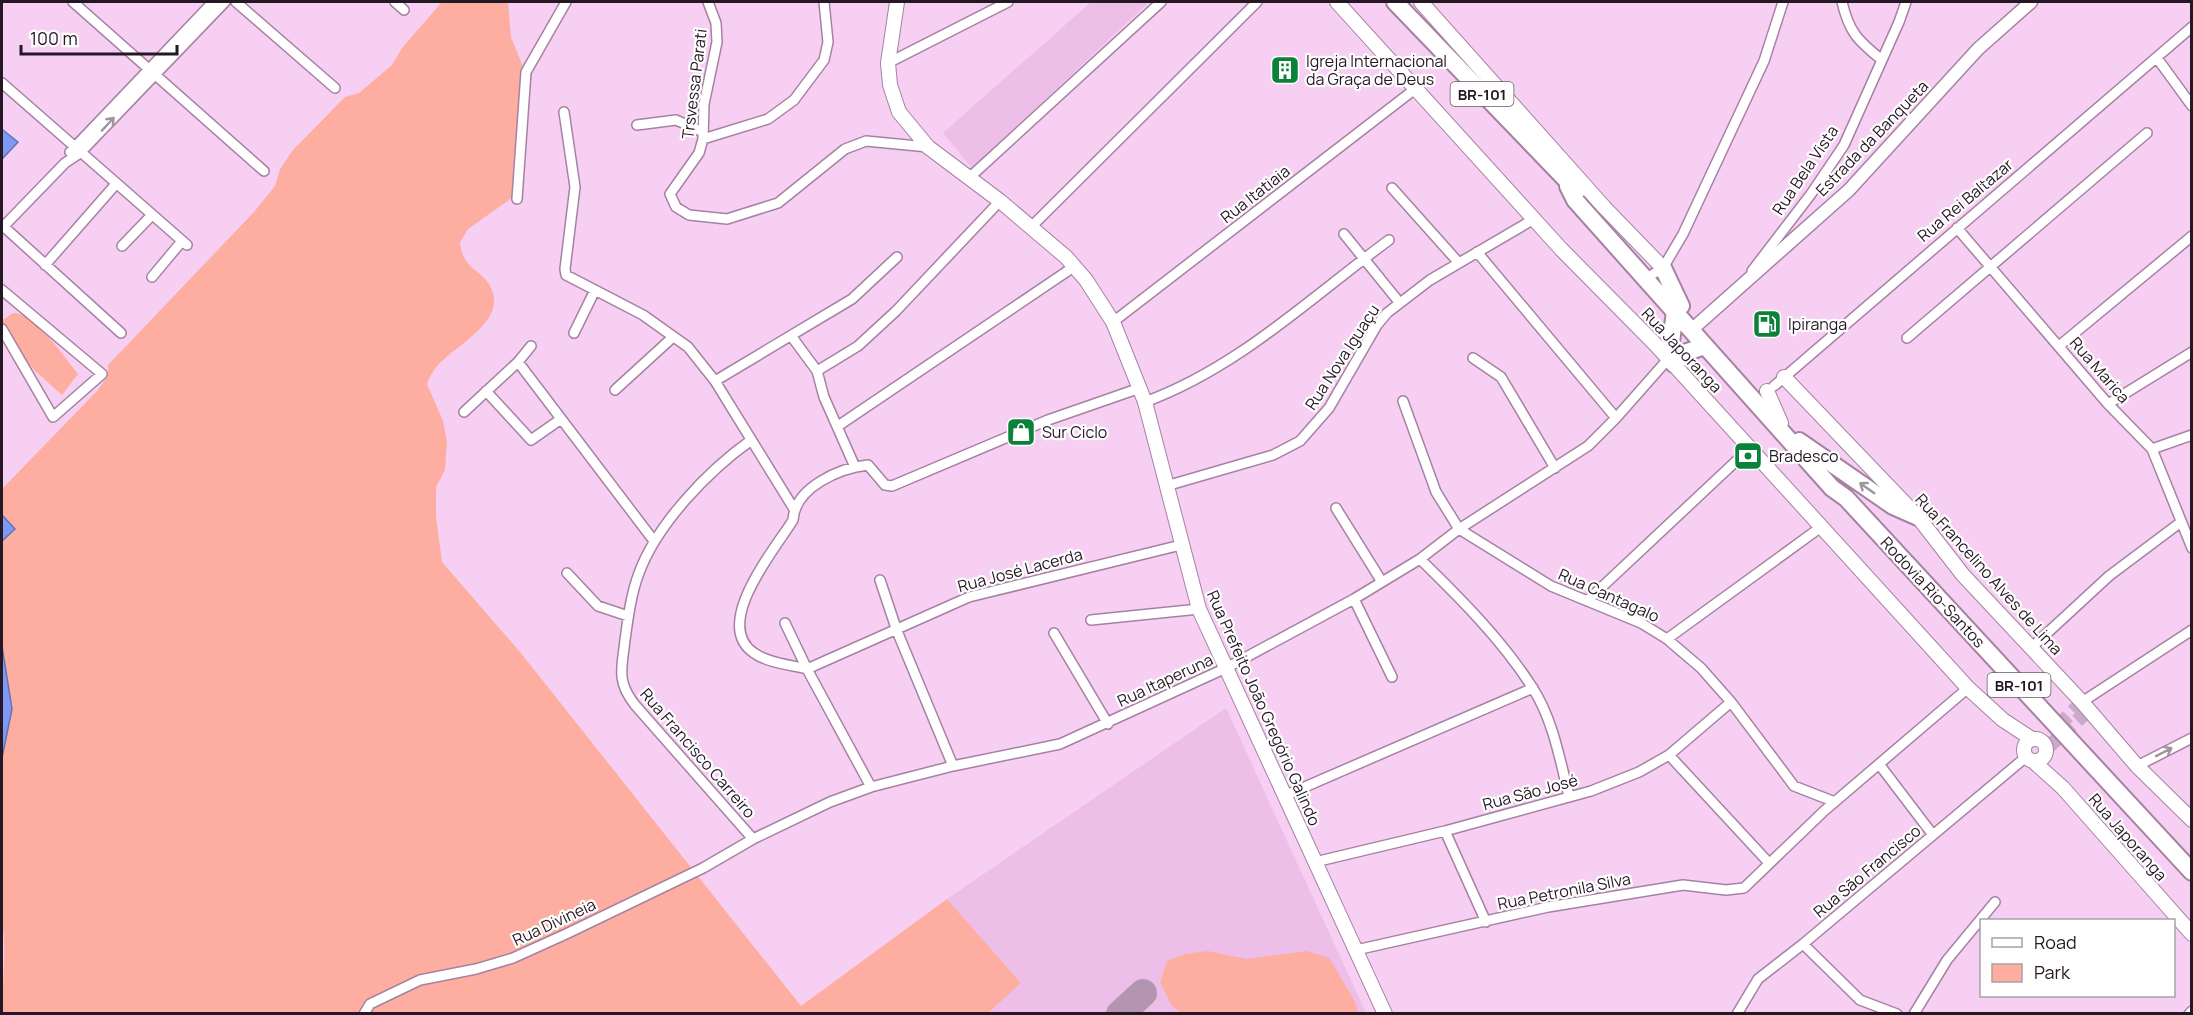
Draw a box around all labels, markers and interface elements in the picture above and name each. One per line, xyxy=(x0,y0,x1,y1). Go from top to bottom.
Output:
scale bar xyxy=(21,18,177,56)
text: 100 m xyxy=(30,26,78,50)
street label: Trsvessa Parati xyxy=(676,28,712,140)
place label: Igreja Internacional da Graça de Deus xyxy=(1306,50,1447,90)
building icon: Igreja Internacional da Graça de Deus xyxy=(1269,54,1301,86)
street label: Estrada da Banqueta xyxy=(1811,75,1933,201)
road number: BR-101 xyxy=(1450,82,1514,106)
one-way arrow xyxy=(101,116,115,131)
street label: Rua Bela Vista xyxy=(1767,121,1843,219)
street label: Rua Rei Baltazar xyxy=(1913,153,2018,246)
street label: Rua Itatiaia xyxy=(1216,160,1294,228)
street label: Rua Nova Iguaçu xyxy=(1300,300,1384,414)
street label: Rua Japoranga xyxy=(1637,303,1727,397)
fuel station icon: Ipiranga xyxy=(1751,308,1783,340)
place label: Ipiranga xyxy=(1788,313,1847,335)
street label: Rua Marica xyxy=(2065,332,2135,408)
shop icon: Sur Ciclo xyxy=(1005,416,1037,448)
place label: Sur Ciclo xyxy=(1042,421,1107,443)
bank icon: Bradesco xyxy=(1732,440,1764,472)
place label: Bradesco xyxy=(1769,445,1838,467)
one-way arrow xyxy=(1860,482,1876,494)
street label: Rua Francelino Alves de Lima xyxy=(1911,489,2067,659)
street label: Rodovia Rio-Santos xyxy=(1876,532,1990,652)
street label: Rua José Lacerda xyxy=(955,543,1085,597)
street label: Rua Cantagalo xyxy=(1555,563,1663,627)
street label: Rua Prefeito João Gregório Galindo xyxy=(1202,587,1326,829)
street label: Rua Itaperuna xyxy=(1114,648,1216,712)
road number: BR-101 xyxy=(1988,673,2050,697)
street label: Rua Francisco Carreiro xyxy=(635,683,761,823)
one-way arrow xyxy=(2155,746,2172,758)
street label: Rua São José xyxy=(1480,769,1580,815)
street label: Rua Japoranga xyxy=(2084,789,2172,885)
street label: Rua São Francisco xyxy=(1809,820,1925,922)
street label: Rua Petronila Silva xyxy=(1496,867,1632,915)
street label: Rua Divineia xyxy=(509,893,599,951)
legend xyxy=(1980,919,2175,997)
text: Road xyxy=(2034,930,2077,954)
text: Park xyxy=(2034,960,2071,984)

